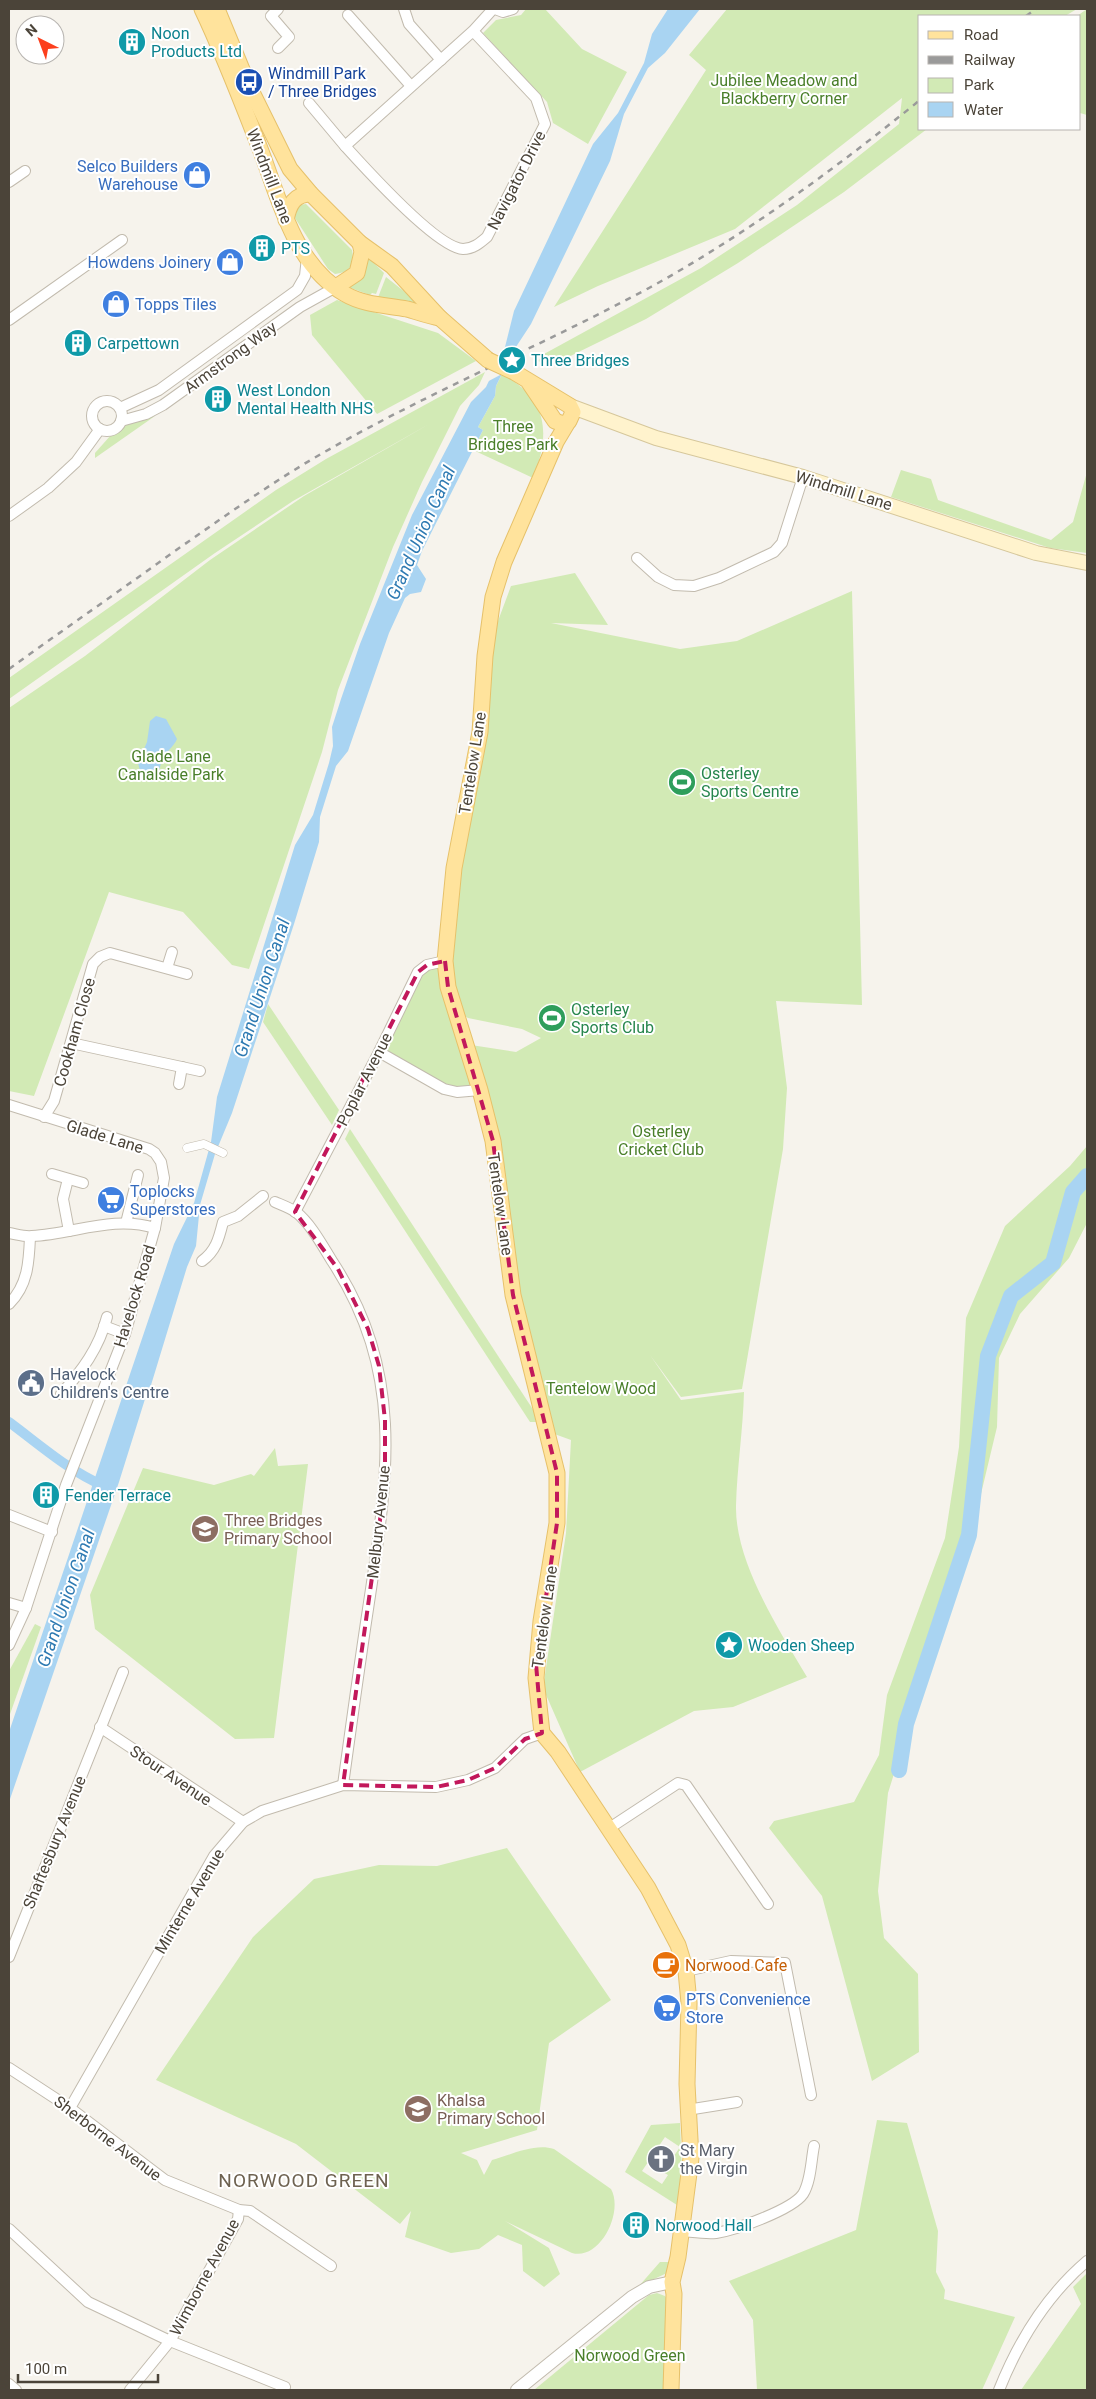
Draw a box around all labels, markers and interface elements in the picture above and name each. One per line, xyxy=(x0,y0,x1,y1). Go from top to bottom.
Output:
north arrow xyxy=(15,15,65,65)
legend xyxy=(918,15,1081,130)
text: N xyxy=(22,21,40,40)
place label: Noon Products Ltd xyxy=(151,24,242,61)
text: Road xyxy=(964,26,998,44)
building icon: Noon Products Ltd xyxy=(117,27,147,57)
text: Railway xyxy=(964,51,1015,69)
place label: Windmill Park / Three Bridges xyxy=(268,64,377,101)
bus stop icon: Windmill Park / Three Bridges xyxy=(234,67,264,97)
park label: Jubilee Meadow and Blackberry Corner xyxy=(710,71,858,108)
text: Park xyxy=(964,76,995,94)
text: Water xyxy=(964,101,1003,119)
street label: Windmill Lane xyxy=(243,126,296,226)
street label: Navigator Drive xyxy=(483,127,550,233)
place label: Selco Builders Warehouse xyxy=(77,157,178,194)
shop icon: Selco Builders Warehouse xyxy=(182,160,212,190)
building icon: PTS xyxy=(247,233,277,263)
place label: PTS xyxy=(281,239,310,258)
shop icon: Howdens Joinery xyxy=(215,247,245,277)
place label: Howdens Joinery xyxy=(88,253,211,272)
shop icon: Topps Tiles xyxy=(101,289,131,319)
place label: Topps Tiles xyxy=(135,295,217,314)
street label: Armstrong Way xyxy=(180,317,281,397)
building icon: Carpettown xyxy=(63,328,93,358)
place label: Carpettown xyxy=(97,334,179,353)
place icon: Three Bridges xyxy=(497,345,527,375)
place label: Three Bridges xyxy=(531,351,630,370)
place label: West London Mental Health NHS xyxy=(237,381,373,418)
building icon: West London Mental Health NHS xyxy=(203,384,233,414)
park label: Three Bridges Park xyxy=(468,417,559,454)
water label: Grand Union Canal xyxy=(382,462,460,603)
street label: Windmill Lane xyxy=(793,467,895,514)
street label: Tentelow Lane xyxy=(455,710,490,816)
park label: Glade Lane Canalside Park xyxy=(118,747,225,784)
place label: Osterley Sports Centre xyxy=(701,764,799,801)
sports icon: Osterley Sports Centre xyxy=(667,767,697,797)
water label: Grand Union Canal xyxy=(229,915,294,1060)
street label: Cookham Close xyxy=(50,975,99,1089)
place label: Osterley Sports Club xyxy=(571,1000,654,1037)
sports icon: Osterley Sports Club xyxy=(537,1003,567,1033)
street label: Poplar Avenue xyxy=(333,1029,396,1129)
street label: Glade Lane xyxy=(64,1116,146,1157)
park label: Osterley Cricket Club xyxy=(618,1122,704,1159)
street label: Tentelow Lane xyxy=(484,1152,517,1257)
place label: Toplocks Superstores xyxy=(130,1182,216,1219)
supermarket icon: Toplocks Superstores xyxy=(96,1185,126,1215)
street label: Havelock Road xyxy=(110,1243,159,1350)
place label: Havelock Children's Centre xyxy=(50,1365,169,1402)
public building icon: Havelock Children's Centre xyxy=(16,1368,46,1398)
park label: Tentelow Wood xyxy=(546,1379,656,1398)
street label: Melbury Avenue xyxy=(363,1465,394,1580)
building icon: Fender Terrace xyxy=(31,1480,61,1510)
place label: Fender Terrace xyxy=(65,1486,171,1505)
place label: Three Bridges Primary School xyxy=(224,1511,332,1548)
school or university icon: Three Bridges Primary School xyxy=(190,1514,220,1544)
water label: Grand Union Canal xyxy=(32,1525,99,1669)
street label: Tentelow Lane xyxy=(528,1565,561,1670)
place icon: Wooden Sheep xyxy=(714,1630,744,1660)
place label: Wooden Sheep xyxy=(748,1636,855,1655)
street label: Stour Avenue xyxy=(126,1741,215,1810)
street label: Shaftesbury Avenue xyxy=(19,1773,90,1911)
street label: Minterne Avenue xyxy=(151,1845,228,1957)
cafe icon: Norwood Cafe xyxy=(651,1950,681,1980)
place label: Norwood Cafe xyxy=(685,1956,787,1975)
place label: PTS Convenience Store xyxy=(686,1990,810,2027)
supermarket icon: PTS Convenience Store xyxy=(652,1993,682,2023)
place label: Khalsa Primary School xyxy=(437,2091,545,2128)
street label: Sherborne Avenue xyxy=(50,2092,165,2185)
school or university icon: Khalsa Primary School xyxy=(403,2094,433,2124)
place label: St Mary the Virgin xyxy=(680,2141,748,2178)
church icon: St Mary the Virgin xyxy=(646,2144,676,2174)
district label: NORWOOD GREEN xyxy=(218,2169,390,2192)
building icon: Norwood Hall xyxy=(621,2210,651,2240)
street label: Wimborne Avenue xyxy=(166,2216,243,2339)
place label: Norwood Hall xyxy=(655,2216,752,2235)
park label: Norwood Green xyxy=(574,2346,686,2365)
scale bar xyxy=(18,2352,158,2384)
text: 100 m xyxy=(25,2360,67,2378)

